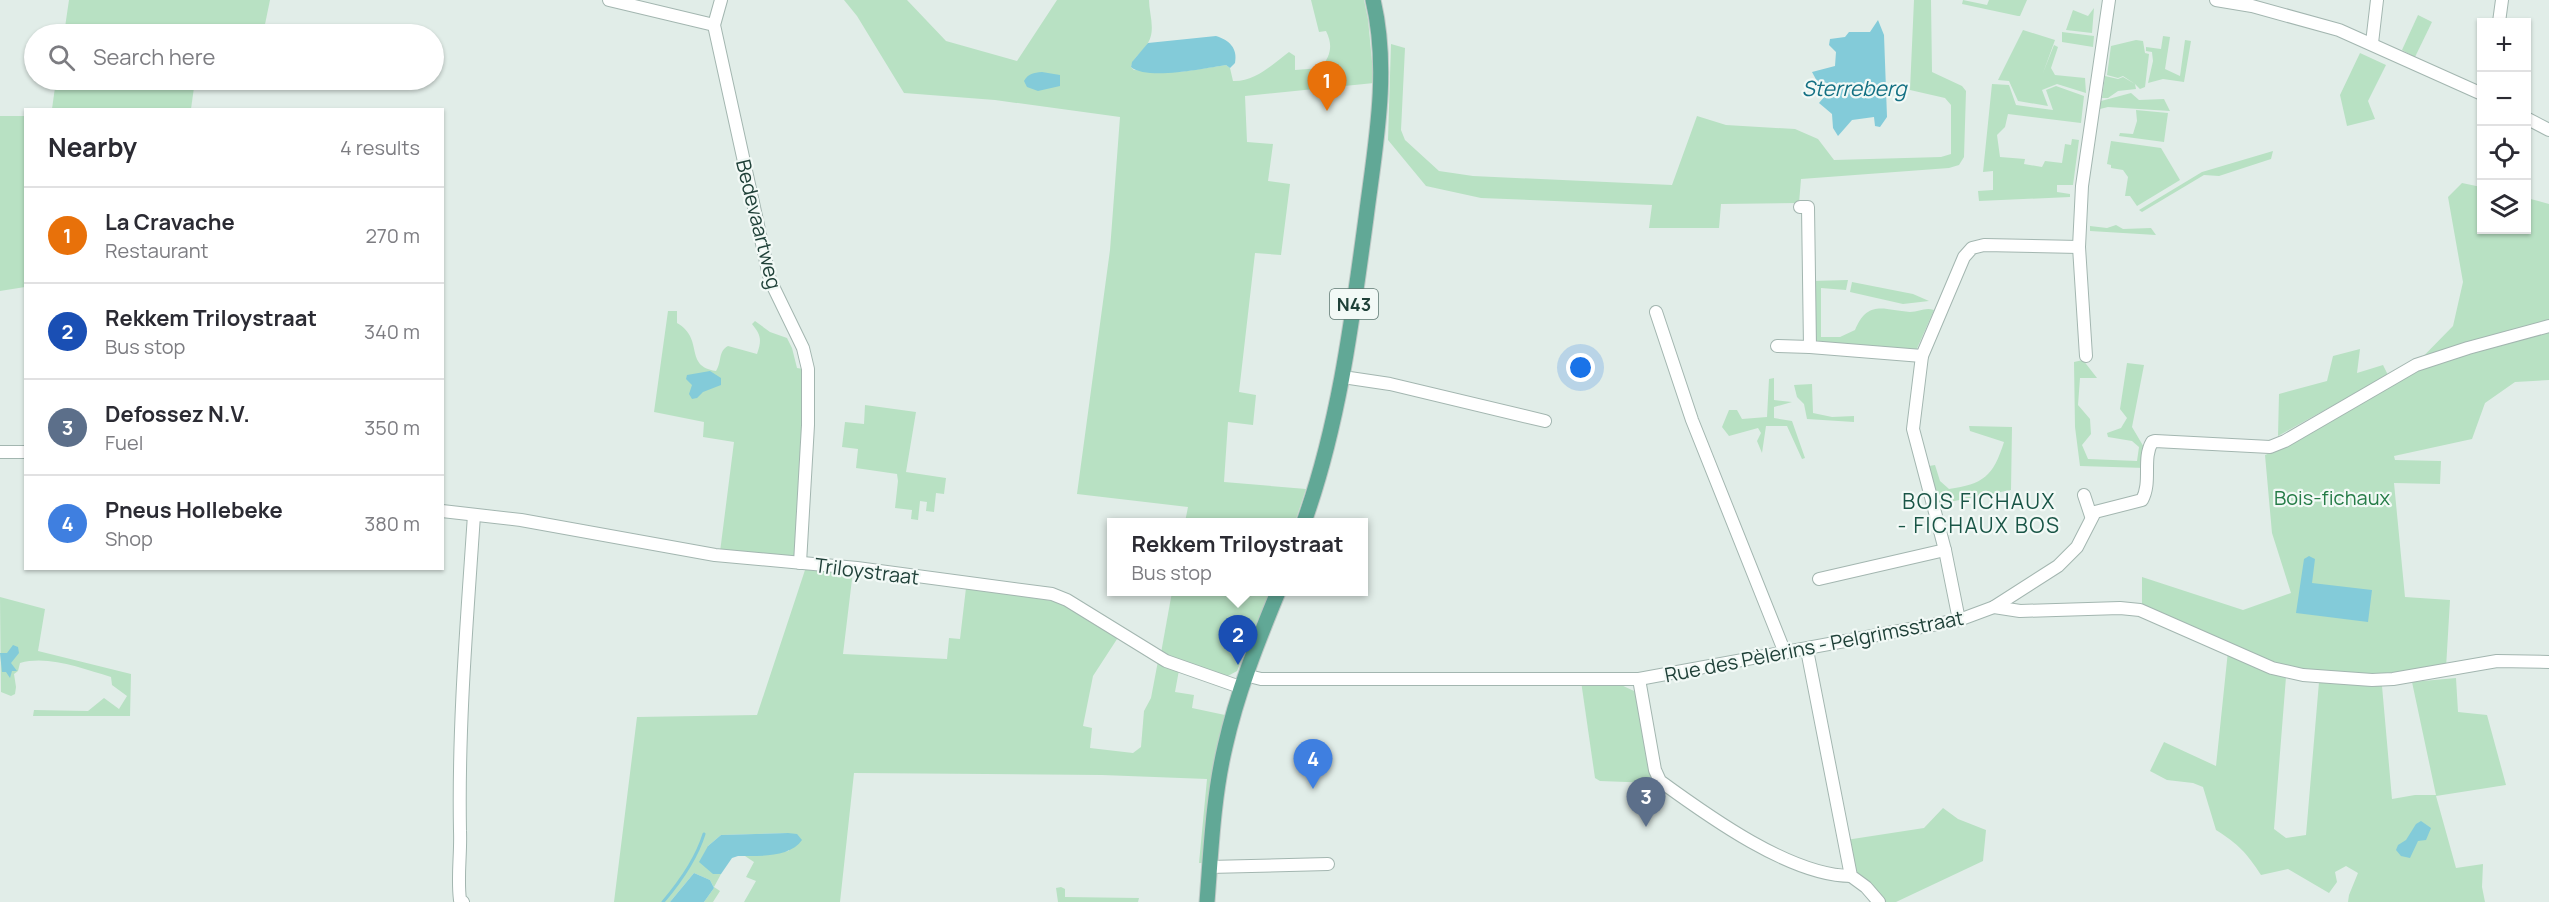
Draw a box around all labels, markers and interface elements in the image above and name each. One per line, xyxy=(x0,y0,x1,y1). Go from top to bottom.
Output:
map controls xyxy=(2477,18,2531,234)
button: + xyxy=(2477,18,2531,72)
search box xyxy=(24,24,444,90)
icon: search xyxy=(45,41,78,74)
text: Search here xyxy=(93,42,215,72)
pin: 1 xyxy=(1308,62,1346,111)
button: − xyxy=(2477,72,2531,126)
water label: Sterreberg xyxy=(1802,74,1908,102)
button: locate xyxy=(2477,126,2531,180)
text: Nearby xyxy=(48,129,137,165)
text: 4 results xyxy=(340,134,420,161)
street label: Bedevaartweg xyxy=(730,156,788,292)
button: layers xyxy=(2477,180,2531,234)
text: La Cravache xyxy=(105,207,235,237)
text: 1 xyxy=(63,222,72,249)
text: 270 m xyxy=(365,222,420,249)
text: Restaurant xyxy=(105,237,209,264)
road number: N43 xyxy=(1330,289,1378,319)
text: Rekkem Triloystraat xyxy=(105,303,317,333)
text: 2 xyxy=(62,318,73,345)
text: 340 m xyxy=(364,318,420,345)
text: Bus stop xyxy=(105,333,185,360)
your location xyxy=(1566,353,1595,382)
text: Defossez N.V. xyxy=(105,399,250,429)
text: 3 xyxy=(62,414,73,441)
text: 350 m xyxy=(364,414,420,441)
text: Fuel xyxy=(105,429,143,456)
park label: Bois-fichaux xyxy=(2274,484,2391,511)
district label: BOIS FICHAUX - FICHAUX BOS xyxy=(1898,487,2060,539)
text: Pneus Hollebeke xyxy=(105,495,283,525)
text: 4 xyxy=(61,510,74,537)
text: 380 m xyxy=(364,510,420,537)
popup xyxy=(1107,518,1368,596)
text: Shop xyxy=(105,525,153,552)
text: Rekkem Triloystraat xyxy=(1132,529,1343,559)
street label: Triloystraat xyxy=(813,551,921,591)
text: Bus stop xyxy=(1132,559,1212,586)
street label: Rue des Pèlerins - Pelgrimsstraat xyxy=(1662,604,1966,688)
pin: 2 xyxy=(1218,616,1258,665)
pin: 4 xyxy=(1294,740,1332,789)
pin: 3 xyxy=(1626,778,1666,827)

